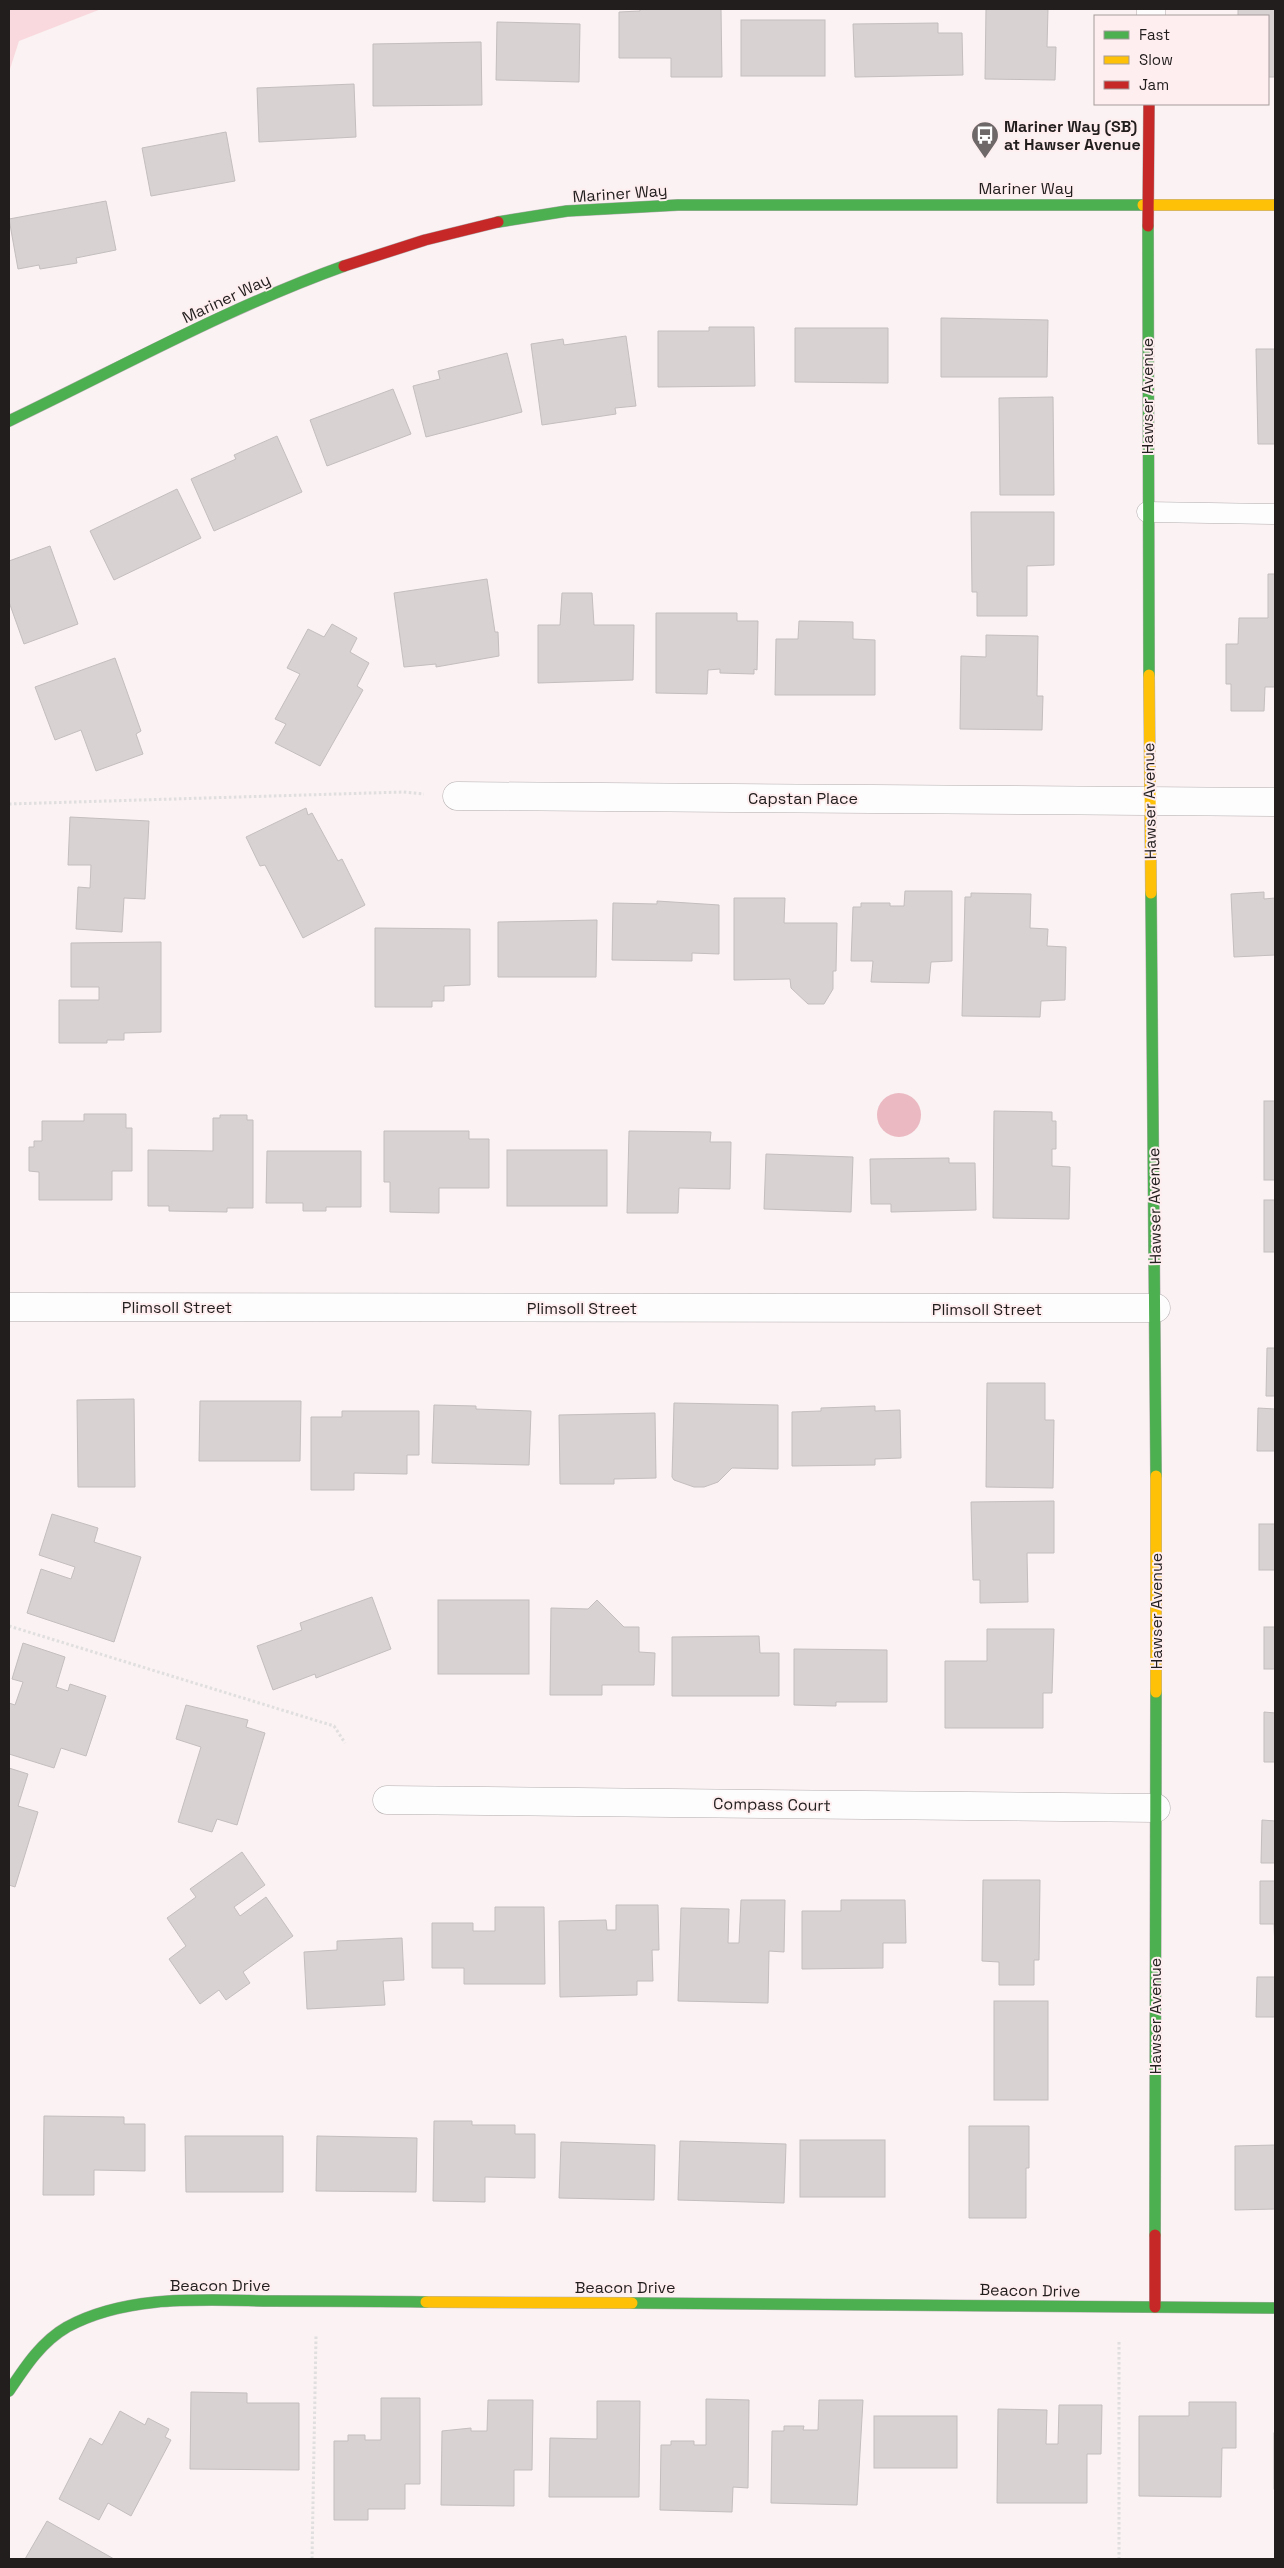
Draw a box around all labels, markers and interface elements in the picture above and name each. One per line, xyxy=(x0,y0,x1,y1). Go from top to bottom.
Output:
legend xyxy=(1094,15,1269,105)
text: Fast xyxy=(1139,25,1170,44)
text: Slow xyxy=(1139,50,1173,69)
text: Jam xyxy=(1139,75,1169,94)
place label: Mariner Way (SB) at Hawser Avenue xyxy=(1004,116,1141,155)
bus stop icon: Mariner Way (SB) at Hawser Avenue xyxy=(970,120,1000,159)
street label: Mariner Way xyxy=(979,178,1073,199)
street label: Mariner Way xyxy=(572,180,668,207)
street label: Mariner Way xyxy=(179,269,274,328)
street label: Hawser Avenue xyxy=(1137,338,1158,454)
street label: Hawser Avenue xyxy=(1138,743,1161,859)
street label: Capstan Place xyxy=(748,788,858,809)
street label: Hawser Avenue xyxy=(1143,1148,1166,1264)
street label: Plimsoll Street xyxy=(122,1297,232,1318)
street label: Plimsoll Street xyxy=(527,1298,637,1319)
street label: Plimsoll Street xyxy=(932,1299,1042,1320)
street label: Hawser Avenue xyxy=(1146,1553,1167,1669)
street label: Compass Court xyxy=(713,1793,831,1816)
street label: Hawser Avenue xyxy=(1145,1958,1166,2074)
street label: Beacon Drive xyxy=(170,2275,270,2296)
street label: Beacon Drive xyxy=(575,2277,675,2298)
street label: Beacon Drive xyxy=(979,2279,1081,2302)

